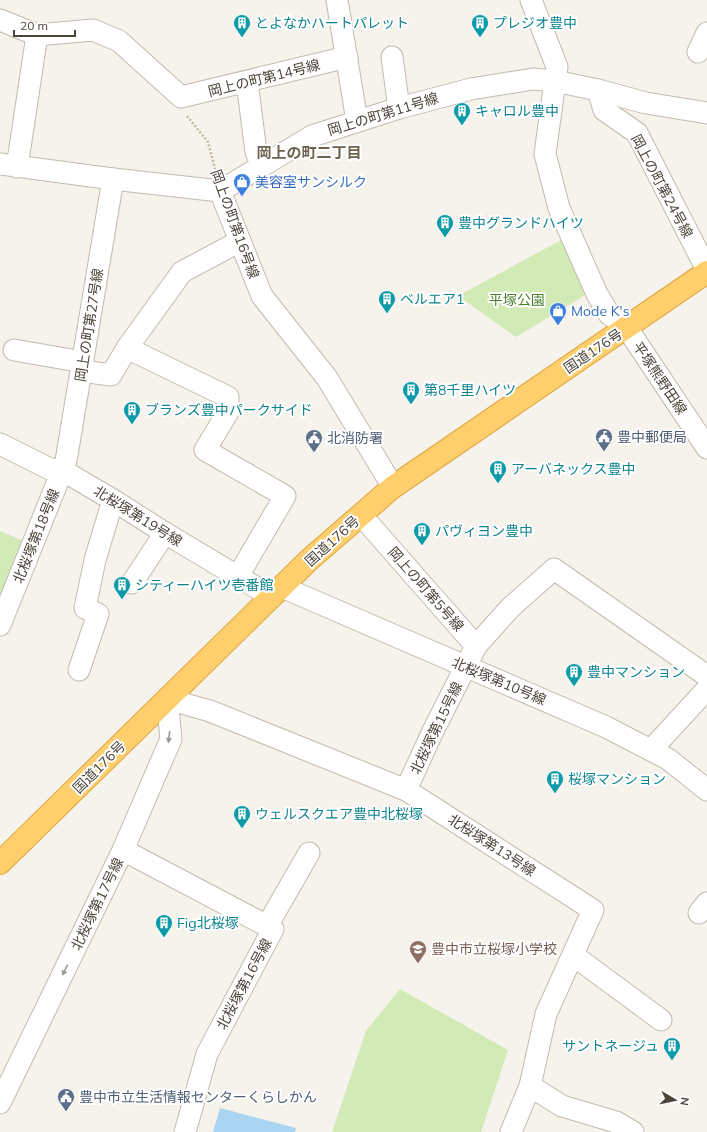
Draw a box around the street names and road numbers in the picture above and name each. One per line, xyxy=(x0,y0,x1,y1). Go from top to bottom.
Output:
street label: 岡上の町第14号線 xyxy=(206,55,322,101)
street label: 岡上の町第11号線 xyxy=(325,89,441,139)
street label: 岡上の町第24号線 xyxy=(627,131,697,241)
street label: 岡上の町第16号線 xyxy=(207,167,263,281)
street label: 岡上の町第27号線 xyxy=(71,267,107,383)
street label: 国道176号 xyxy=(560,325,626,377)
street label: 平塚熊野田線 xyxy=(629,338,691,418)
street label: 北桜塚第19号線 xyxy=(90,482,186,550)
street label: 北桜塚第18号線 xyxy=(9,486,63,586)
street label: 国道176号 xyxy=(301,512,363,570)
street label: 岡上の町第5号線 xyxy=(384,543,468,635)
street label: 北桜塚第10号線 xyxy=(449,653,549,709)
street label: 北桜塚第15号線 xyxy=(406,679,466,777)
street label: 国道176号 xyxy=(69,737,129,797)
street label: 北桜塚第13号線 xyxy=(445,810,539,880)
street label: 北桜塚第17号線 xyxy=(67,855,127,953)
street label: 北桜塚第16号線 xyxy=(212,935,276,1033)

